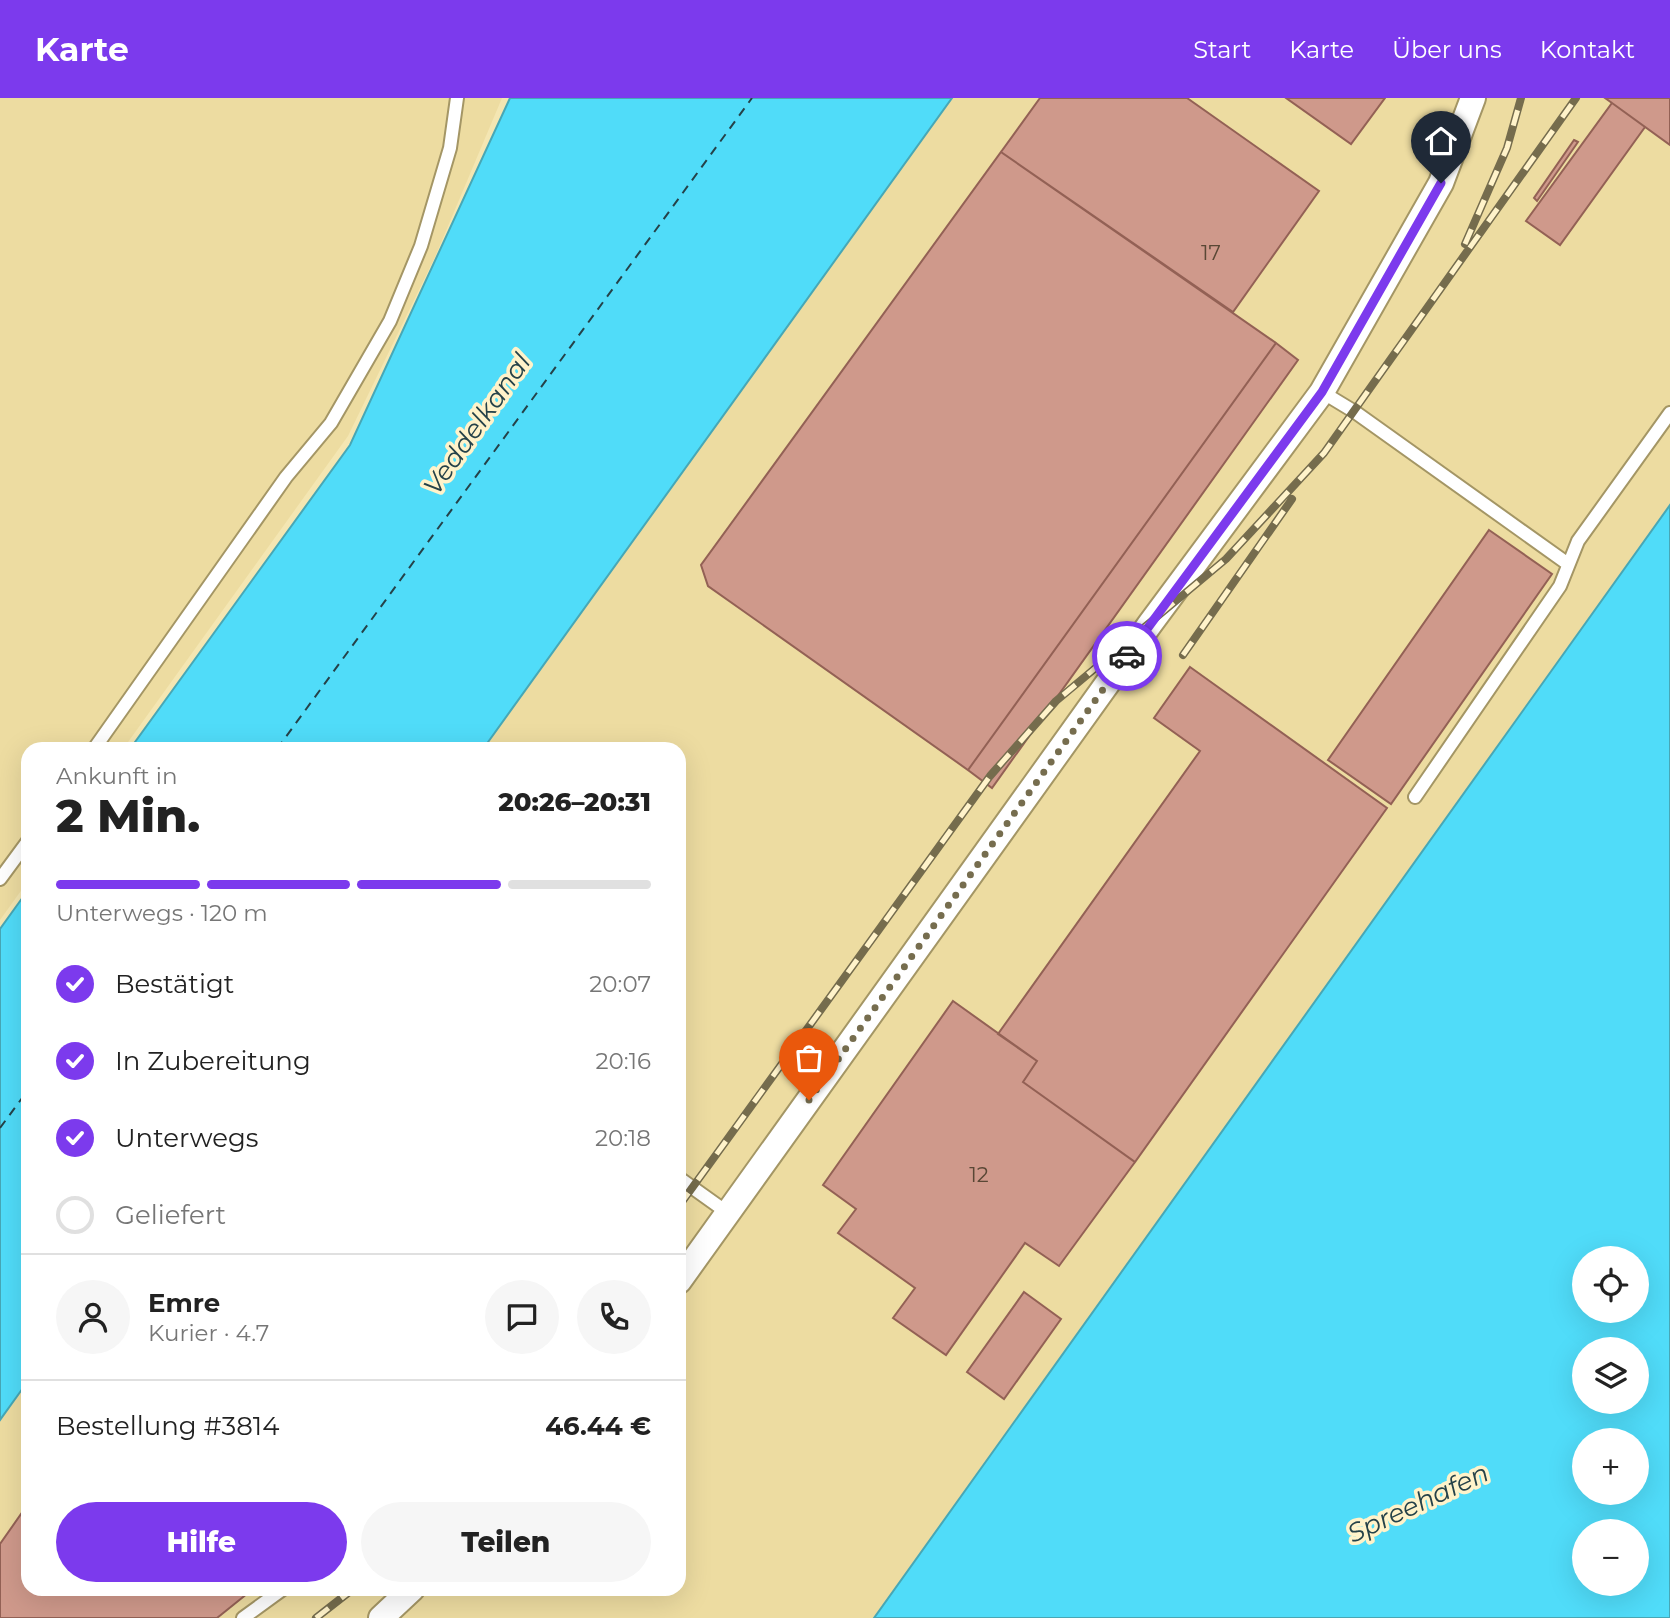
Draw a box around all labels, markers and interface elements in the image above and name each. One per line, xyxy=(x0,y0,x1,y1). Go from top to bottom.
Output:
text: Karte xyxy=(35,29,129,69)
text: Start xyxy=(1193,35,1251,64)
text: Karte xyxy=(1289,35,1354,64)
text: Über uns xyxy=(1392,35,1502,64)
text: Kontakt xyxy=(1540,35,1635,64)
pin xyxy=(1411,111,1471,183)
icon: home xyxy=(1422,122,1460,160)
house number: 17 xyxy=(1201,240,1221,265)
water label: Veddelkanal xyxy=(417,347,537,501)
courier xyxy=(1092,621,1162,691)
icon: car xyxy=(1108,637,1146,675)
text: Ankunft in xyxy=(56,762,177,790)
text: 20:26–20:31 xyxy=(498,786,651,818)
text: 2 Min. xyxy=(56,787,200,844)
text: Unterwegs · 120 m xyxy=(56,899,268,927)
icon: check xyxy=(56,965,94,1003)
text: Bestätigt xyxy=(115,968,234,1000)
text: 20:07 xyxy=(589,970,651,998)
pin xyxy=(779,1028,839,1100)
icon: bag xyxy=(790,1039,828,1077)
icon: check xyxy=(56,1042,94,1080)
text: In Zubereitung xyxy=(115,1045,311,1077)
text: 20:16 xyxy=(596,1047,651,1075)
icon: check xyxy=(56,1119,94,1157)
text: Unterwegs xyxy=(115,1122,258,1154)
text: 20:18 xyxy=(595,1124,651,1152)
house number: 12 xyxy=(969,1162,989,1187)
text: Geliefert xyxy=(115,1199,226,1231)
map controls xyxy=(1572,1246,1649,1596)
button: locate xyxy=(1572,1246,1649,1323)
button: person xyxy=(56,1280,130,1354)
button: chat xyxy=(485,1280,559,1354)
button: phone xyxy=(577,1280,651,1354)
text: Emre xyxy=(148,1287,220,1319)
text: Kurier · 4.7 xyxy=(148,1319,269,1347)
button: layers xyxy=(1572,1337,1649,1414)
text: Bestellung #3814 xyxy=(56,1410,279,1442)
text: 46.44 € xyxy=(545,1410,651,1442)
button: + xyxy=(1572,1428,1649,1505)
water label: Spreehafen xyxy=(1342,1456,1494,1550)
button: Hilfe xyxy=(56,1502,347,1582)
button: Teilen xyxy=(361,1502,651,1582)
button: − xyxy=(1572,1519,1649,1596)

